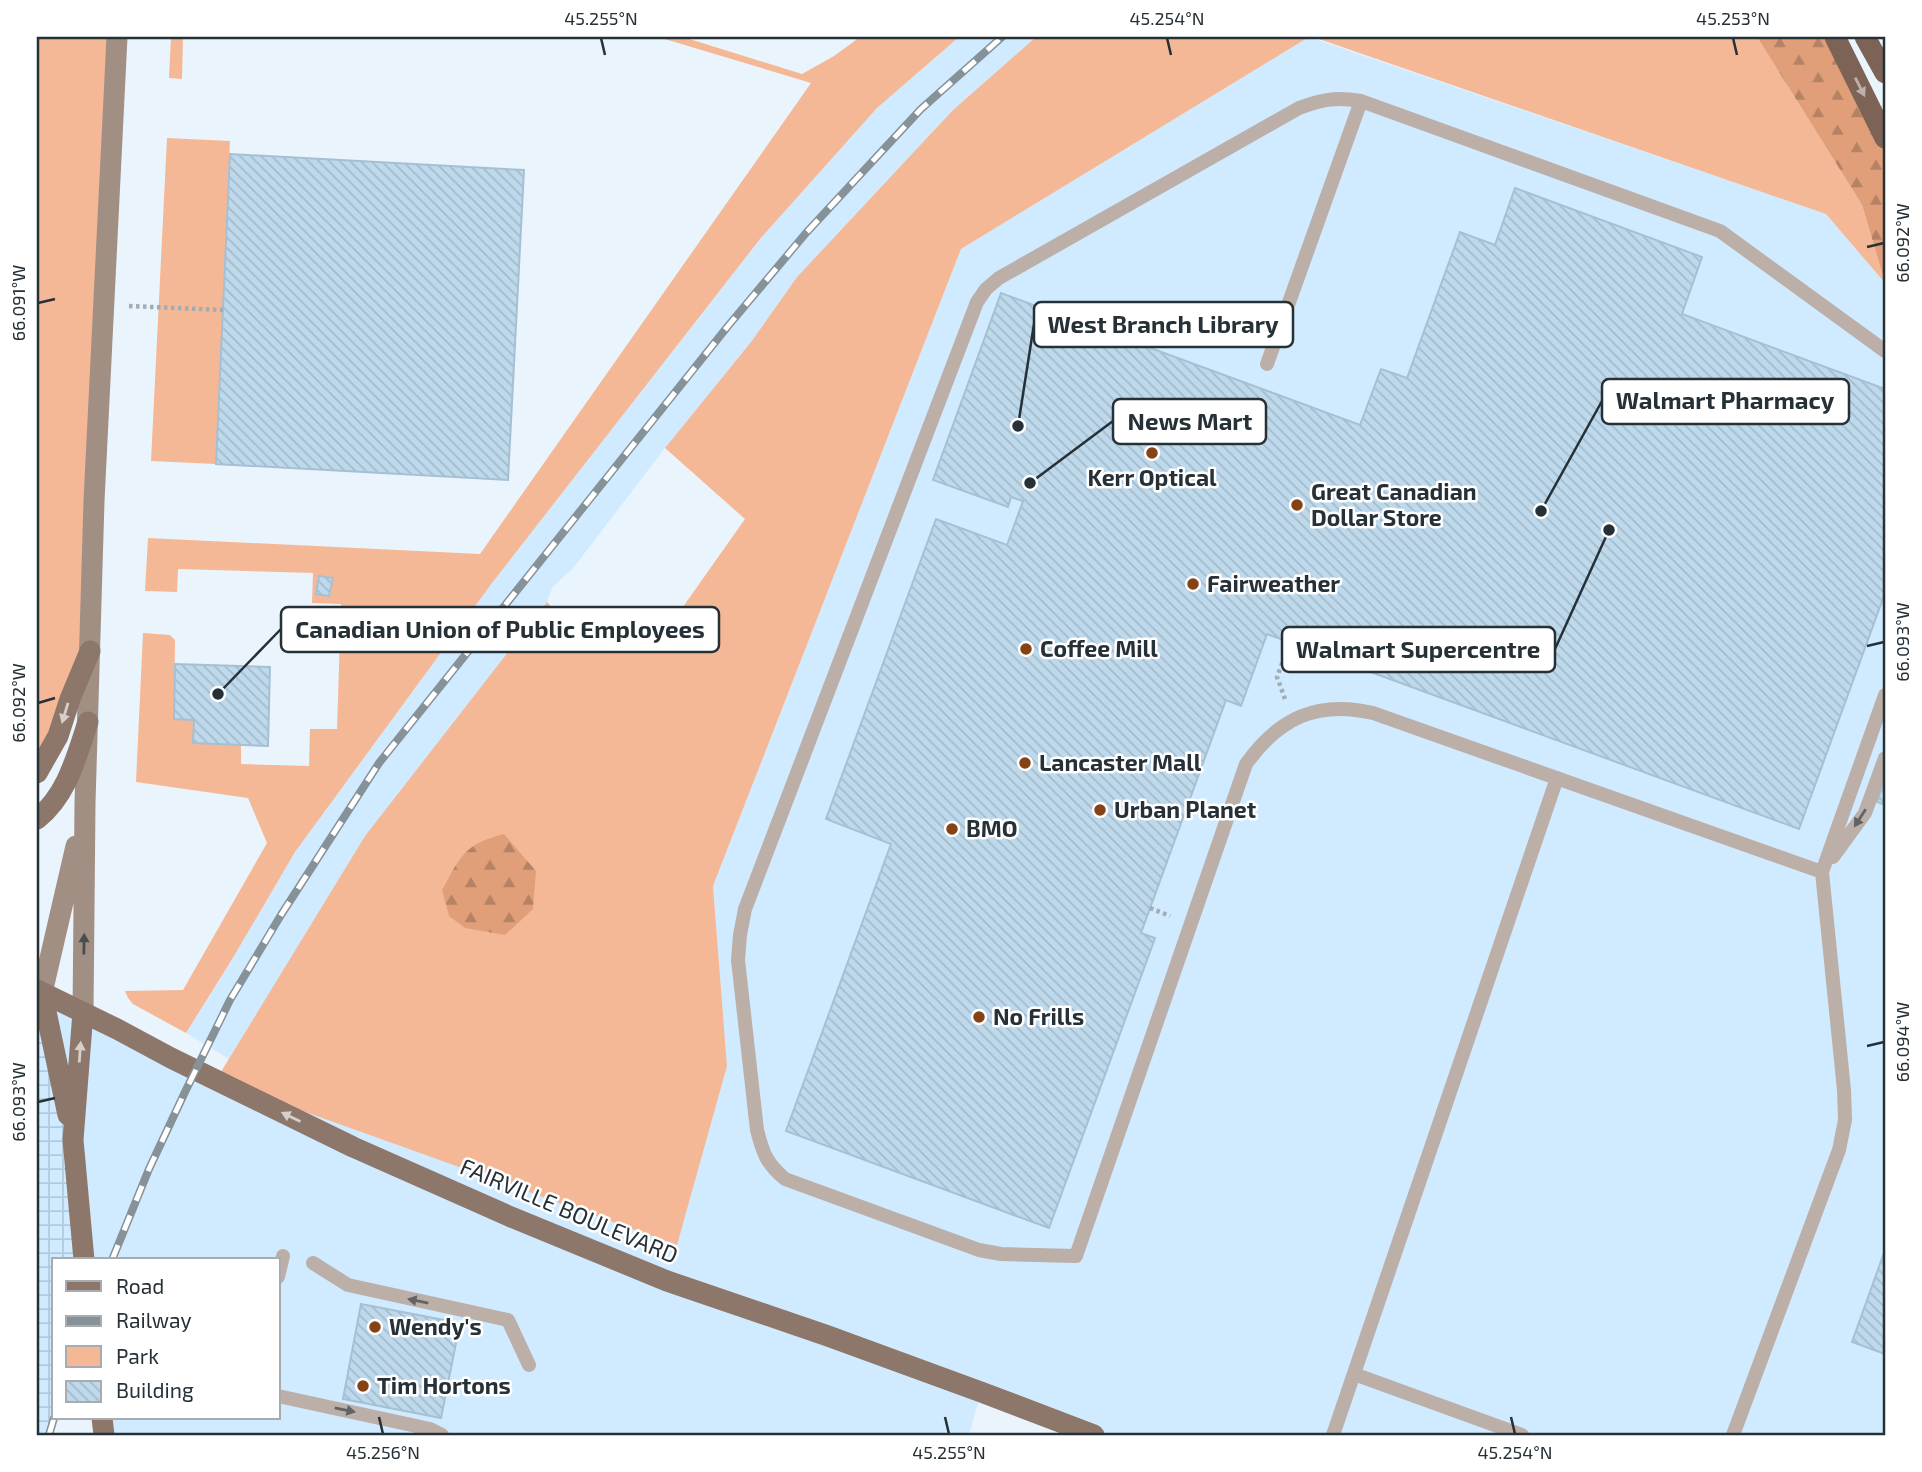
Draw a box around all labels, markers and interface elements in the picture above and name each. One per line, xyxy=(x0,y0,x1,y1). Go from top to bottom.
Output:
text: 45.255°N xyxy=(564,7,638,29)
text: 45.254°N xyxy=(1130,7,1204,29)
text: 45.253°N xyxy=(1696,7,1770,29)
one-way arrow xyxy=(1853,78,1865,98)
text: 66.092°W xyxy=(1891,203,1913,283)
text: 66.091°W xyxy=(7,265,29,341)
callout: West Branch Library xyxy=(1034,302,1293,347)
text: West Branch Library xyxy=(1047,309,1279,338)
callout: Walmart Pharmacy xyxy=(1602,379,1849,424)
text: Walmart Pharmacy xyxy=(1616,385,1835,414)
callout: News Mart xyxy=(1113,399,1266,444)
text: News Mart xyxy=(1128,406,1253,435)
marker: Kerr Optical xyxy=(1144,445,1160,461)
place label: Kerr Optical xyxy=(1087,463,1217,491)
place label: Great Canadian Dollar Store xyxy=(1311,477,1477,531)
marker: Great Canadian Dollar Store xyxy=(1289,497,1305,513)
place label: Fairweather xyxy=(1207,569,1340,597)
marker: Fairweather xyxy=(1185,576,1201,592)
text: 66.093°W xyxy=(1891,602,1913,682)
callout: Canadian Union of Public Employees xyxy=(281,607,719,652)
text: Canadian Union of Public Employees xyxy=(295,614,705,643)
callout: Walmart Supercentre xyxy=(1282,627,1555,672)
place label: Coffee Mill xyxy=(1040,634,1158,662)
text: Walmart Supercentre xyxy=(1296,634,1540,663)
marker: Coffee Mill xyxy=(1018,641,1034,657)
text: 66.092°W xyxy=(7,663,29,743)
one-way arrow xyxy=(60,703,70,724)
place label: Lancaster Mall xyxy=(1039,748,1202,776)
marker: Lancaster Mall xyxy=(1017,755,1033,771)
place label: Urban Planet xyxy=(1114,795,1256,823)
marker: Urban Planet xyxy=(1092,802,1108,818)
one-way arrow xyxy=(1853,809,1866,828)
place label: BMO xyxy=(966,814,1018,842)
marker: BMO xyxy=(944,821,960,837)
one-way arrow xyxy=(78,933,89,955)
place label: No Frills xyxy=(993,1002,1084,1030)
text: 66.094°W xyxy=(1891,1002,1913,1082)
marker: No Frills xyxy=(971,1009,987,1025)
one-way arrow xyxy=(75,1041,86,1063)
text: 66.093°W xyxy=(7,1062,29,1142)
one-way arrow xyxy=(281,1111,301,1122)
street label: FAIRVILLE BOULEVARD xyxy=(456,1151,683,1269)
legend xyxy=(52,1258,280,1420)
text: Road xyxy=(116,1273,164,1298)
one-way arrow xyxy=(407,1296,429,1307)
text: Railway xyxy=(116,1307,192,1332)
place label: Wendy's xyxy=(389,1312,482,1340)
marker: Wendy's xyxy=(367,1319,383,1335)
text: Park xyxy=(116,1343,159,1368)
place label: Tim Hortons xyxy=(377,1371,511,1399)
text: Building xyxy=(116,1377,194,1402)
marker: Tim Hortons xyxy=(355,1378,371,1394)
one-way arrow xyxy=(334,1405,356,1416)
text: 45.256°N xyxy=(346,1441,420,1463)
text: 45.255°N xyxy=(912,1441,986,1463)
text: 45.254°N xyxy=(1478,1441,1552,1463)

